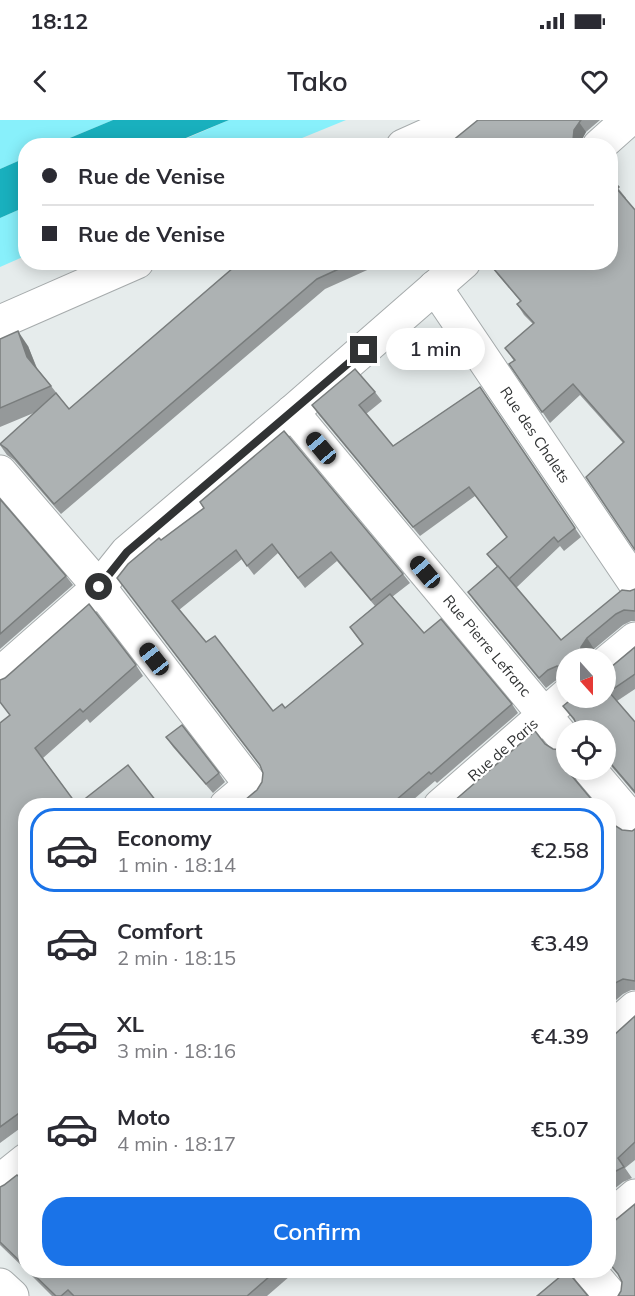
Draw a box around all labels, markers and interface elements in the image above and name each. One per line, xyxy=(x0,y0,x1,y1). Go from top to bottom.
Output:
text: 18:12 xyxy=(30,7,88,35)
text: Tako xyxy=(287,64,348,98)
icon: back xyxy=(24,65,57,98)
icon: heart xyxy=(578,65,611,98)
text: Rue de Venise xyxy=(78,162,225,190)
text: Rue de Venise xyxy=(78,220,225,248)
callout: 1 min xyxy=(385,329,484,371)
route end xyxy=(350,336,377,363)
text: 1 min xyxy=(410,336,461,361)
street label: Rue des Chalets xyxy=(496,383,575,486)
car xyxy=(303,428,339,468)
car xyxy=(407,552,443,592)
route start xyxy=(85,573,112,600)
street label: Rue Pierre Lefranc xyxy=(439,591,536,701)
car xyxy=(136,639,172,679)
north arrow xyxy=(556,648,616,708)
map controls xyxy=(556,648,616,780)
street label: Rue de Paris xyxy=(464,714,542,785)
button: locate xyxy=(556,720,616,780)
icon: car xyxy=(45,823,99,877)
text: Economy xyxy=(117,824,212,852)
text: €2.58 xyxy=(531,836,589,864)
text: 1 min · 18:14 xyxy=(117,852,236,877)
icon: car xyxy=(45,916,99,970)
text: Comfort xyxy=(117,917,203,945)
text: €3.49 xyxy=(531,929,589,957)
text: 2 min · 18:15 xyxy=(117,945,236,970)
icon: car xyxy=(45,1009,99,1063)
text: XL xyxy=(117,1010,144,1038)
text: €4.39 xyxy=(531,1022,589,1050)
text: 3 min · 18:16 xyxy=(117,1038,236,1063)
icon: car xyxy=(45,1102,99,1156)
text: Moto xyxy=(117,1103,170,1131)
text: €5.07 xyxy=(531,1115,589,1143)
text: 4 min · 18:17 xyxy=(117,1131,236,1156)
button: Confirm xyxy=(42,1197,592,1266)

